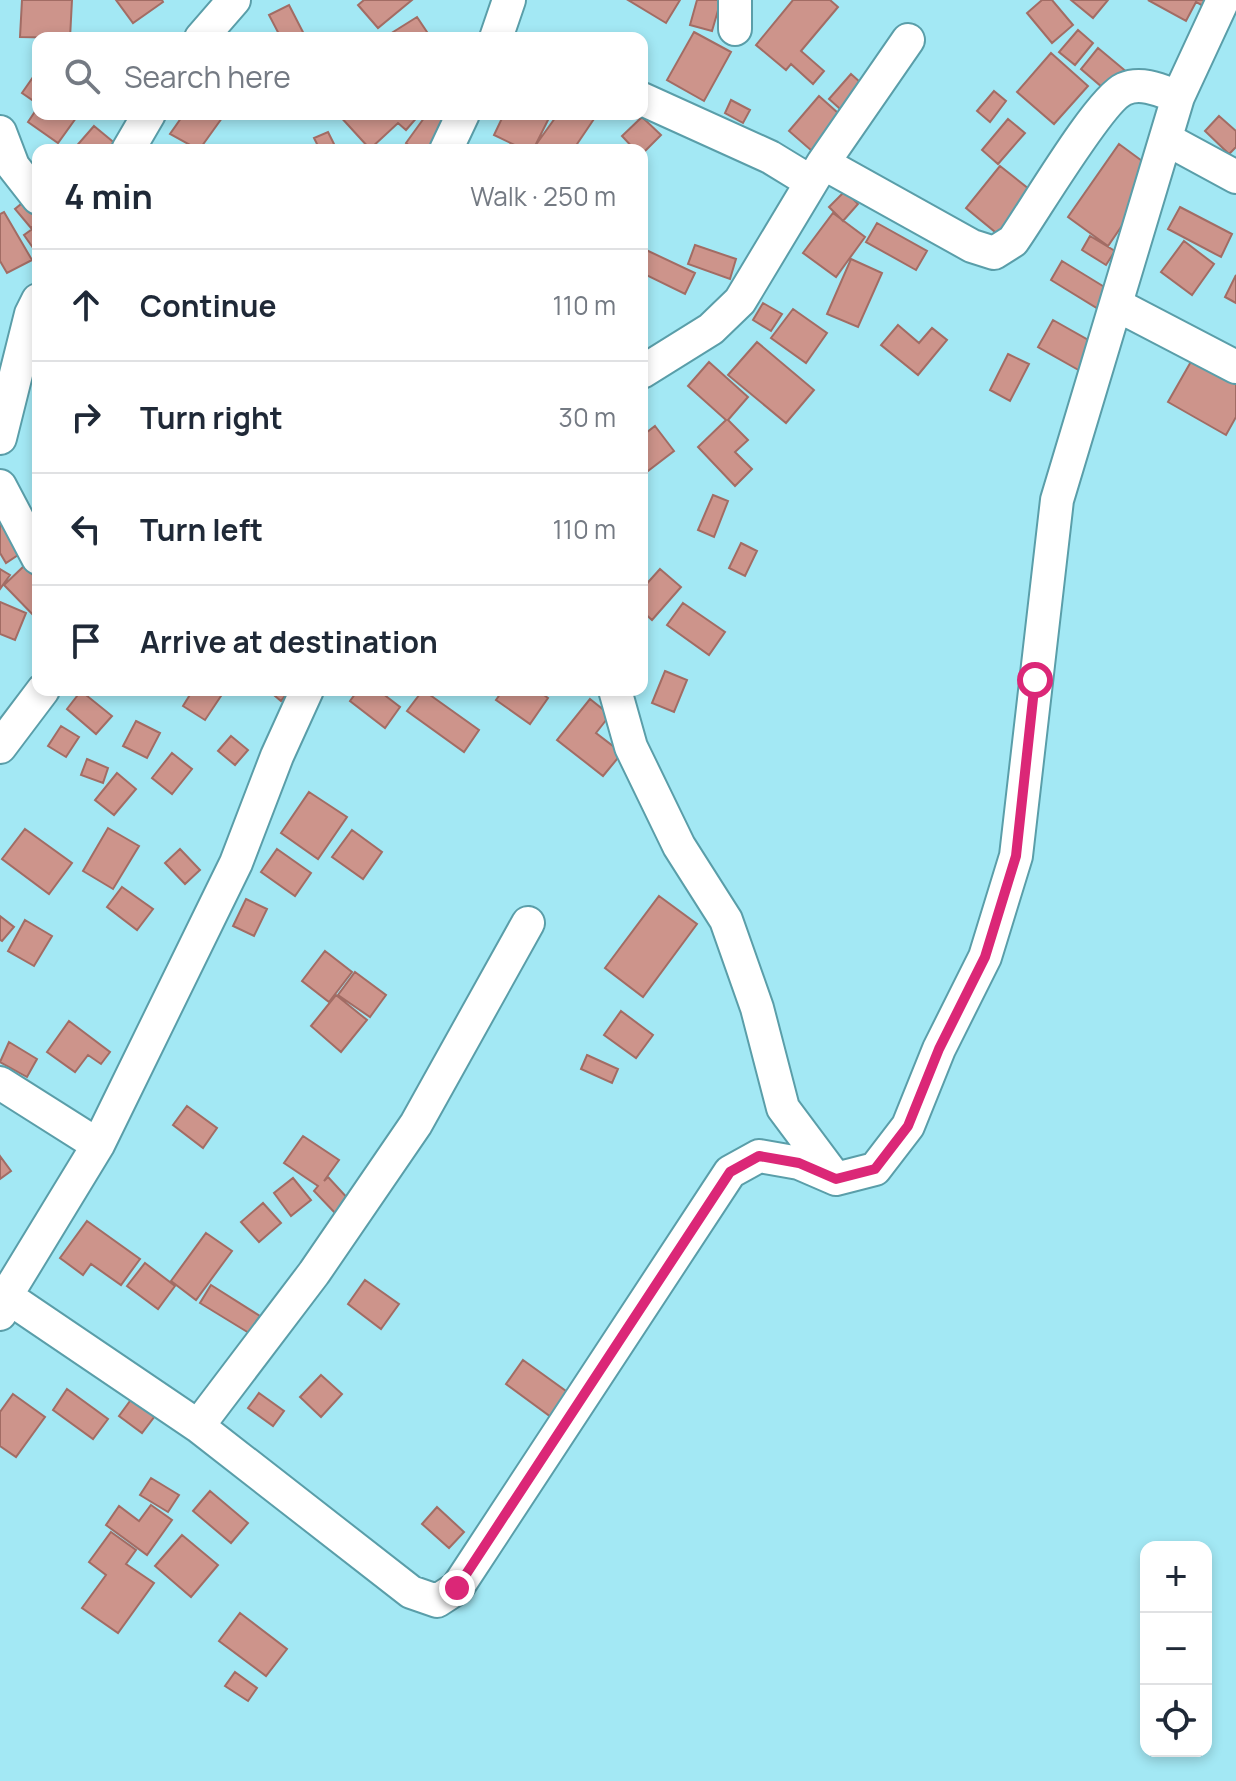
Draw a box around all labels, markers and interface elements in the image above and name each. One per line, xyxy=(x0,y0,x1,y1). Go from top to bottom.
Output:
search box xyxy=(32,32,648,120)
icon: search xyxy=(60,54,104,98)
text: Search here xyxy=(124,56,291,97)
text: 4 min xyxy=(64,173,153,219)
text: Walk · 250 m xyxy=(470,178,616,214)
icon: ahead xyxy=(64,283,108,327)
text: Continue xyxy=(140,285,276,326)
text: 110 m xyxy=(553,287,616,323)
icon: right xyxy=(64,395,108,439)
text: Turn right xyxy=(140,397,283,438)
text: 30 m xyxy=(559,399,616,435)
icon: left xyxy=(64,507,108,551)
text: Turn left xyxy=(140,509,263,550)
text: 110 m xyxy=(553,511,616,547)
icon: arrive xyxy=(64,619,108,663)
text: Arrive at destination xyxy=(140,621,438,662)
route start xyxy=(1017,662,1053,698)
map controls xyxy=(1140,1541,1212,1757)
button: + xyxy=(1140,1541,1212,1613)
route end xyxy=(439,1570,475,1606)
button: − xyxy=(1140,1613,1212,1685)
button: locate xyxy=(1140,1685,1212,1757)

